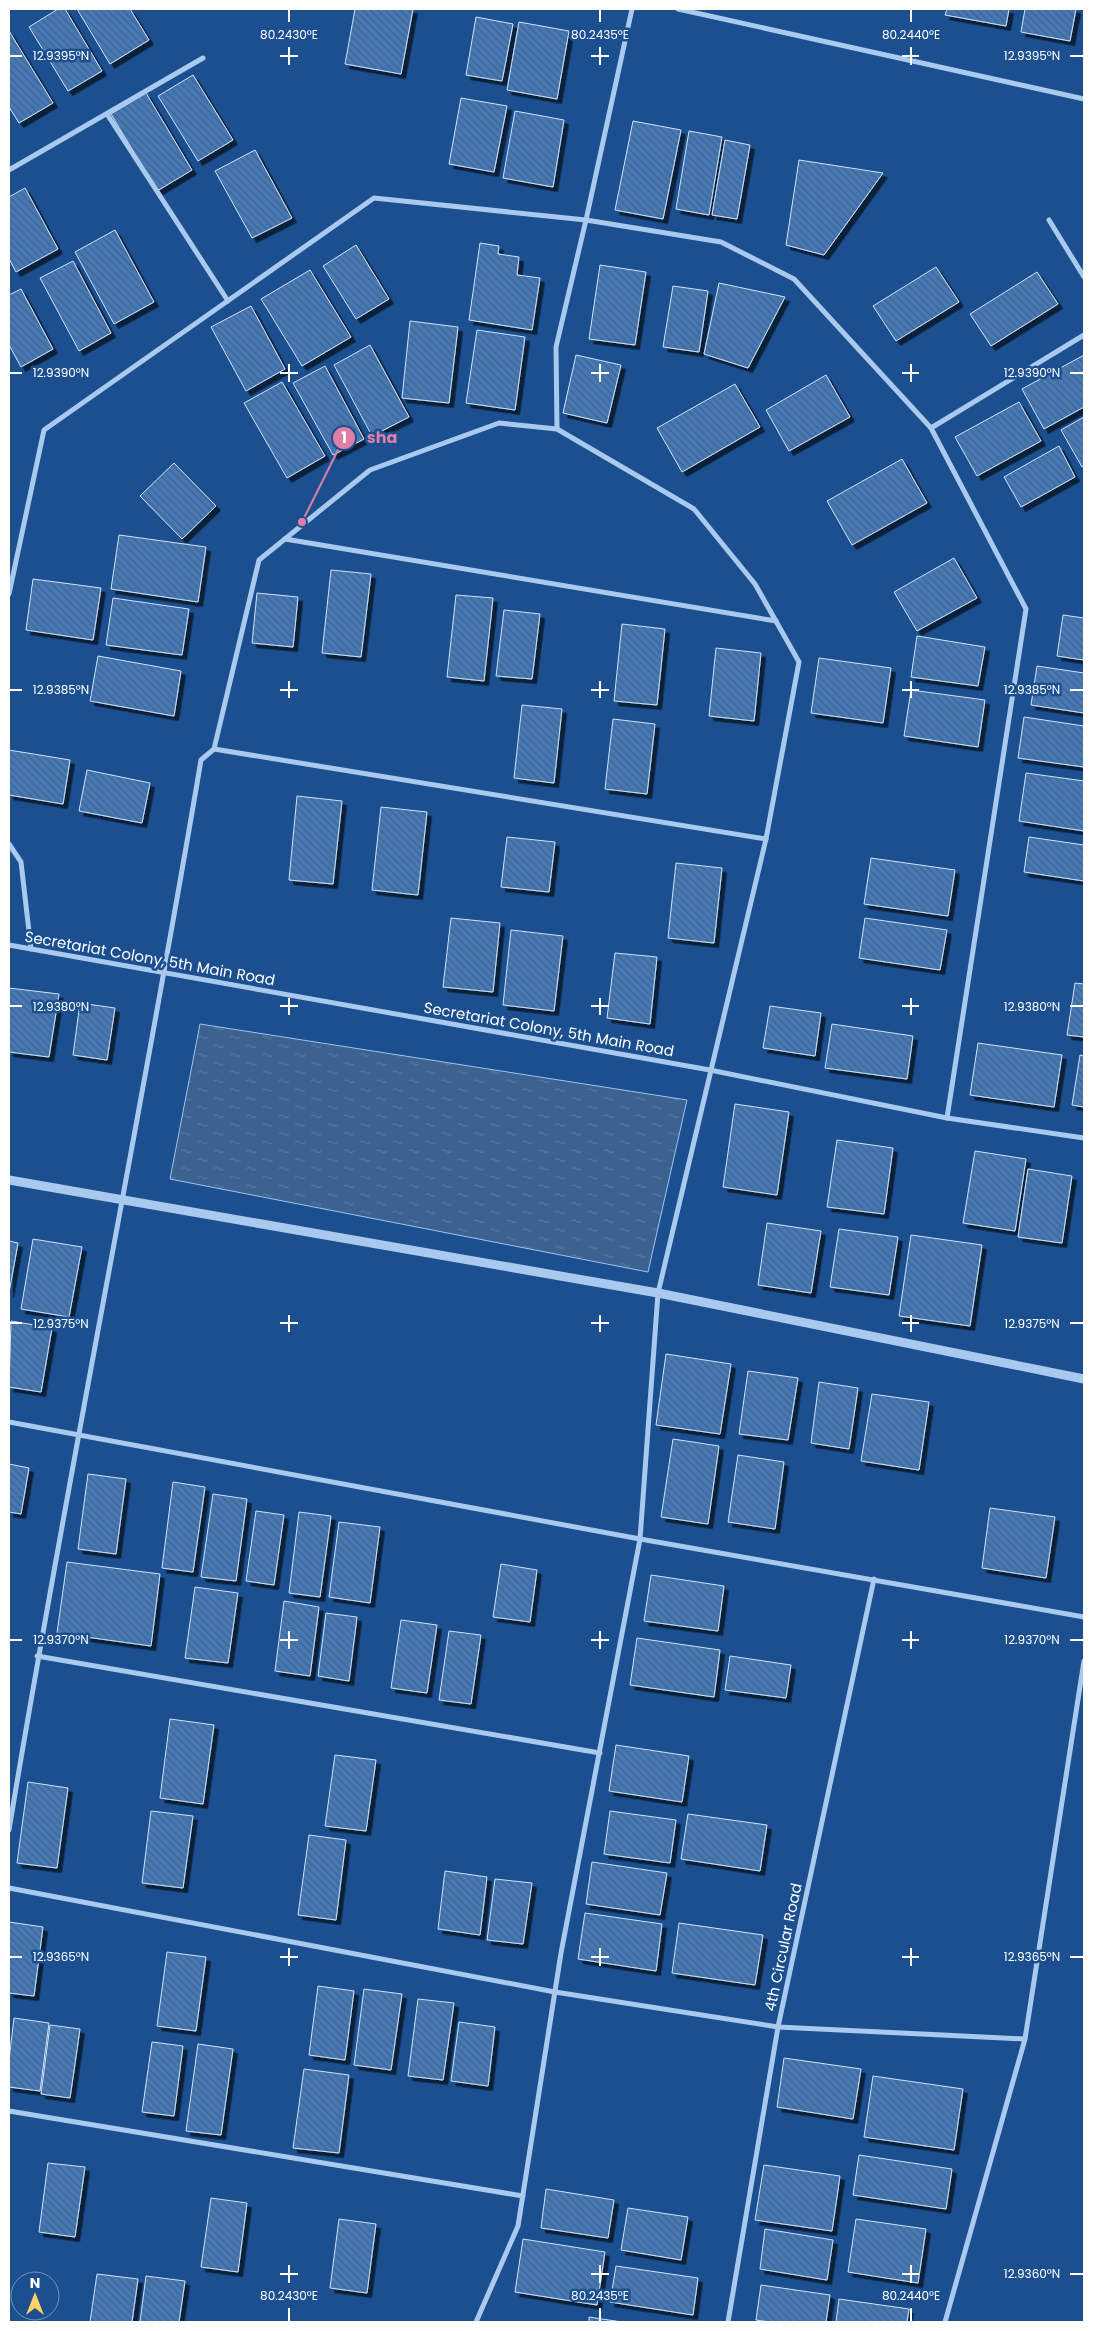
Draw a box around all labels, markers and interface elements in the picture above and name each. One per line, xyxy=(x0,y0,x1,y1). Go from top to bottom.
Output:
text: 80.2430°E xyxy=(260,26,318,43)
text: 80.2435°E xyxy=(571,26,629,43)
text: 80.2440°E xyxy=(882,26,940,43)
text: 12.9395°N xyxy=(33,47,89,64)
text: 12.9395°N xyxy=(1004,47,1060,64)
text: 12.9390°N xyxy=(33,364,89,381)
text: 12.9390°N xyxy=(1004,364,1060,381)
callout: sha xyxy=(331,422,407,453)
text: sha xyxy=(367,426,397,449)
text: 1 xyxy=(341,427,347,448)
text: 12.9385°N xyxy=(33,681,89,698)
text: 12.9385°N xyxy=(1004,681,1060,698)
street label: Secretariat Colony, 5th Main Road xyxy=(23,926,277,990)
street label: Secretariat Colony, 5th Main Road xyxy=(422,997,676,1061)
text: 12.9380°N xyxy=(33,998,89,1015)
text: 12.9380°N xyxy=(1004,998,1060,1015)
text: 12.9375°N xyxy=(33,1315,89,1332)
text: 12.9375°N xyxy=(1004,1315,1060,1332)
text: 12.9370°N xyxy=(33,1631,89,1648)
text: 12.9370°N xyxy=(1004,1631,1060,1648)
street label: 4th Circular Road xyxy=(759,1881,807,2013)
text: 12.9365°N xyxy=(33,1948,89,1965)
text: 12.9365°N xyxy=(1004,1948,1060,1965)
text: 12.9360°N xyxy=(1004,2265,1060,2282)
north arrow xyxy=(10,2271,60,2321)
text: N xyxy=(30,2273,40,2293)
text: 80.2430°E xyxy=(260,2287,318,2304)
text: 80.2435°E xyxy=(571,2287,629,2304)
text: 80.2440°E xyxy=(882,2287,940,2304)

